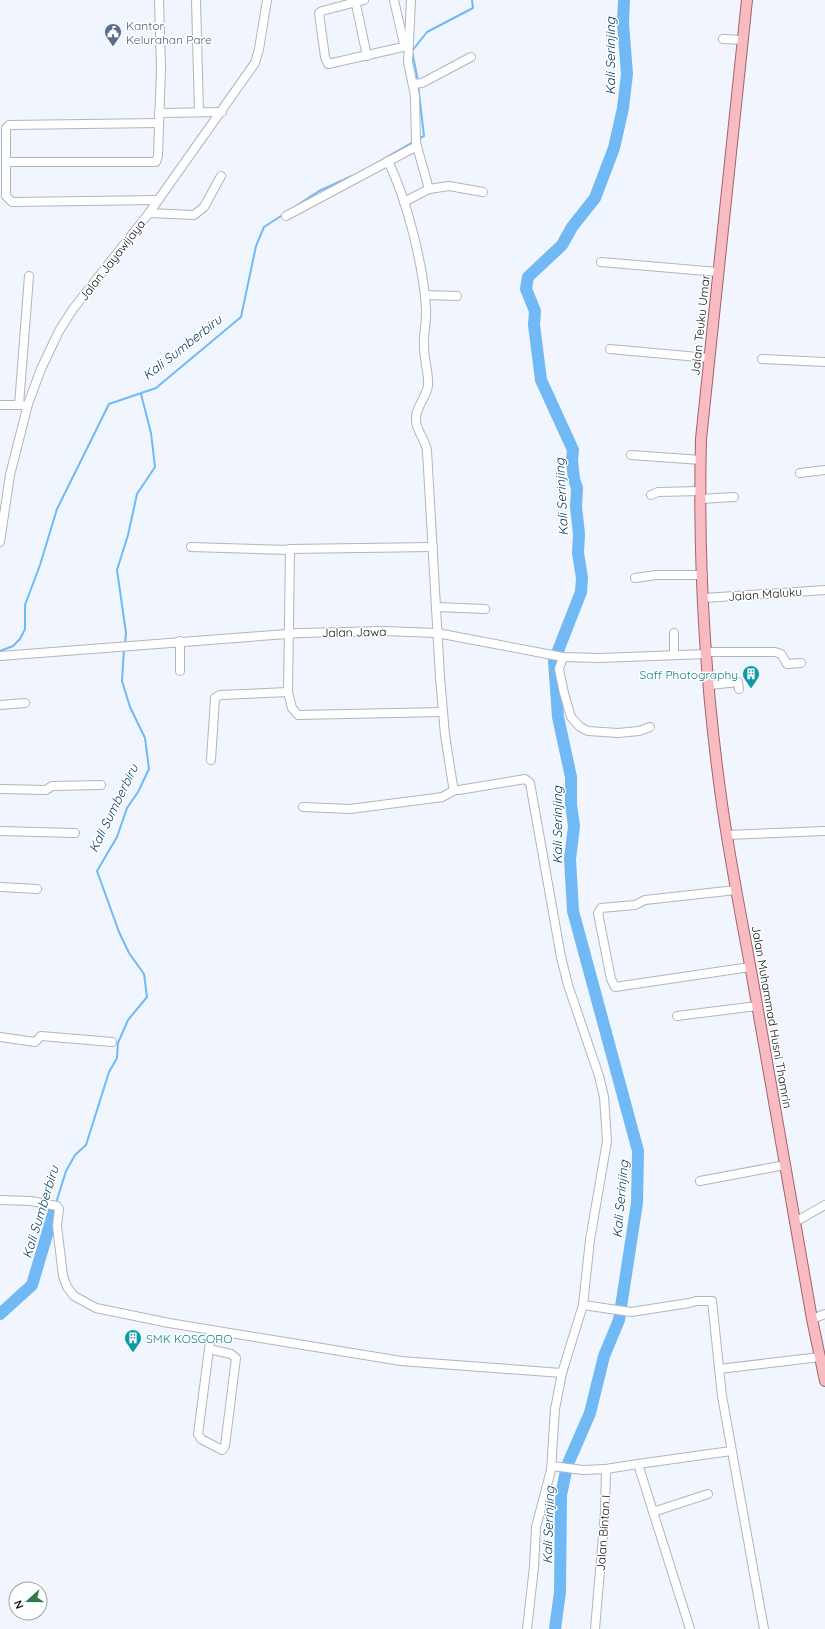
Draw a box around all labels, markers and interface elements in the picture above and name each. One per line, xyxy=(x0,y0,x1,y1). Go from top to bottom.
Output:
water label: Kali Serinjing xyxy=(602,16,618,95)
place label: Kantor Kelurahan Pare xyxy=(126,18,212,47)
public building icon: Kantor Kelurahan Pare xyxy=(103,22,123,47)
street label: Jalan Jayawijaya xyxy=(76,216,148,304)
street label: Jalan Teuku Umar xyxy=(687,273,713,376)
water label: Kali Sumberbiru xyxy=(139,311,225,383)
water label: Kali Serinjing xyxy=(551,457,571,536)
street label: Jalan Maluku xyxy=(727,584,803,604)
street label: Jalan Jawa xyxy=(321,624,387,640)
building icon: Saff Photography xyxy=(741,664,761,689)
place label: Saff Photography xyxy=(640,667,738,682)
water label: Kali Sumberbiru xyxy=(85,761,141,855)
water label: Kali Serinjing xyxy=(549,785,565,864)
street label: Jalan Muhammad Husni Thamrin xyxy=(749,924,795,1110)
water label: Kali Serinjing xyxy=(609,1159,631,1238)
water label: Kali Sumberbiru xyxy=(18,1163,62,1260)
building icon: SMK KOSGORO xyxy=(123,1328,143,1353)
place label: SMK KOSGORO xyxy=(146,1331,232,1346)
water label: Kali Serinjing xyxy=(539,1485,557,1564)
street label: Jalan Bintan I xyxy=(593,1494,613,1572)
north arrow xyxy=(8,1581,48,1621)
text: N xyxy=(11,1598,27,1611)

